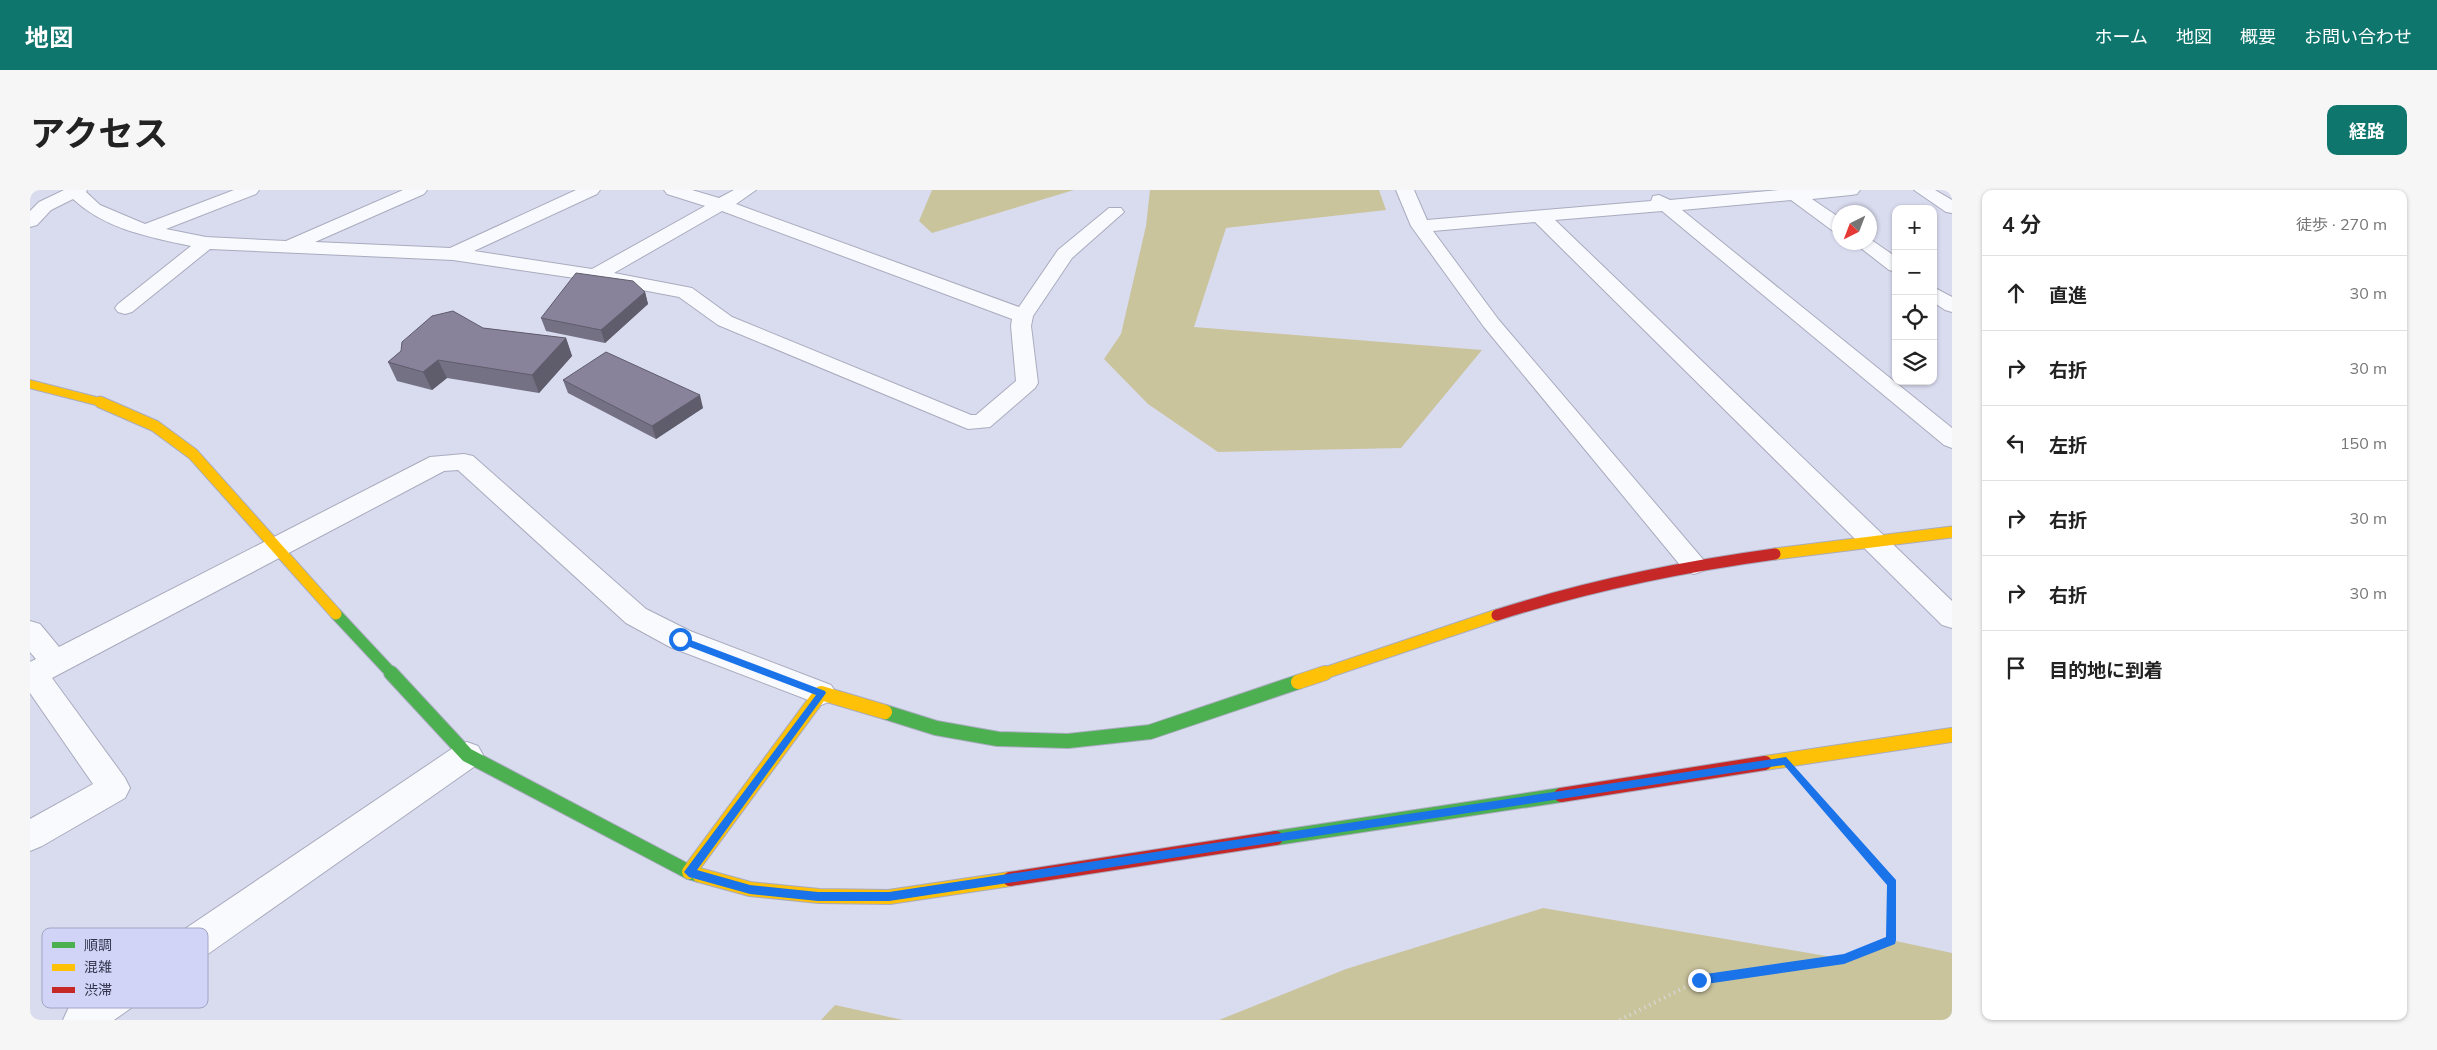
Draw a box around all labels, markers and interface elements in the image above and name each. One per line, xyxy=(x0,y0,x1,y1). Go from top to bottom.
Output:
text: 地図 xyxy=(25,22,73,52)
text: ホーム xyxy=(2095,25,2148,48)
text: 地図 xyxy=(2176,25,2212,48)
text: 概要 xyxy=(2240,25,2276,48)
text: お問い合わせ xyxy=(2304,25,2412,48)
button: 経路 xyxy=(2327,105,2407,155)
text: アクセス xyxy=(30,111,168,155)
north arrow xyxy=(1832,205,1877,250)
map controls xyxy=(1892,205,1937,385)
button: + xyxy=(1892,205,1937,250)
text: 4 分 xyxy=(2002,211,2041,237)
text: 徒歩 · 270 m xyxy=(2296,214,2387,234)
button: − xyxy=(1892,250,1937,295)
icon: ahead xyxy=(2002,279,2030,307)
text: 直進 xyxy=(2049,283,2087,307)
text: 30 m xyxy=(2350,283,2387,303)
button: locate xyxy=(1892,295,1937,340)
button: layers xyxy=(1892,340,1937,385)
icon: right xyxy=(2002,354,2030,382)
text: 右折 xyxy=(2049,358,2087,382)
text: 30 m xyxy=(2350,358,2387,378)
icon: left xyxy=(2002,429,2030,457)
text: 左折 xyxy=(2049,433,2087,457)
text: 150 m xyxy=(2340,433,2387,453)
icon: right xyxy=(2002,504,2030,532)
text: 右折 xyxy=(2049,508,2087,532)
text: 30 m xyxy=(2350,508,2387,528)
icon: right xyxy=(2002,579,2030,607)
text: 右折 xyxy=(2049,583,2087,607)
text: 30 m xyxy=(2350,583,2387,603)
route start xyxy=(669,628,692,651)
icon: arrive xyxy=(2002,654,2030,682)
text: 目的地に到着 xyxy=(2049,658,2163,682)
legend xyxy=(42,928,208,1008)
text: 順調 xyxy=(84,936,112,954)
text: 混雑 xyxy=(84,958,112,976)
route end xyxy=(1688,969,1711,992)
text: 渋滞 xyxy=(84,981,112,999)

